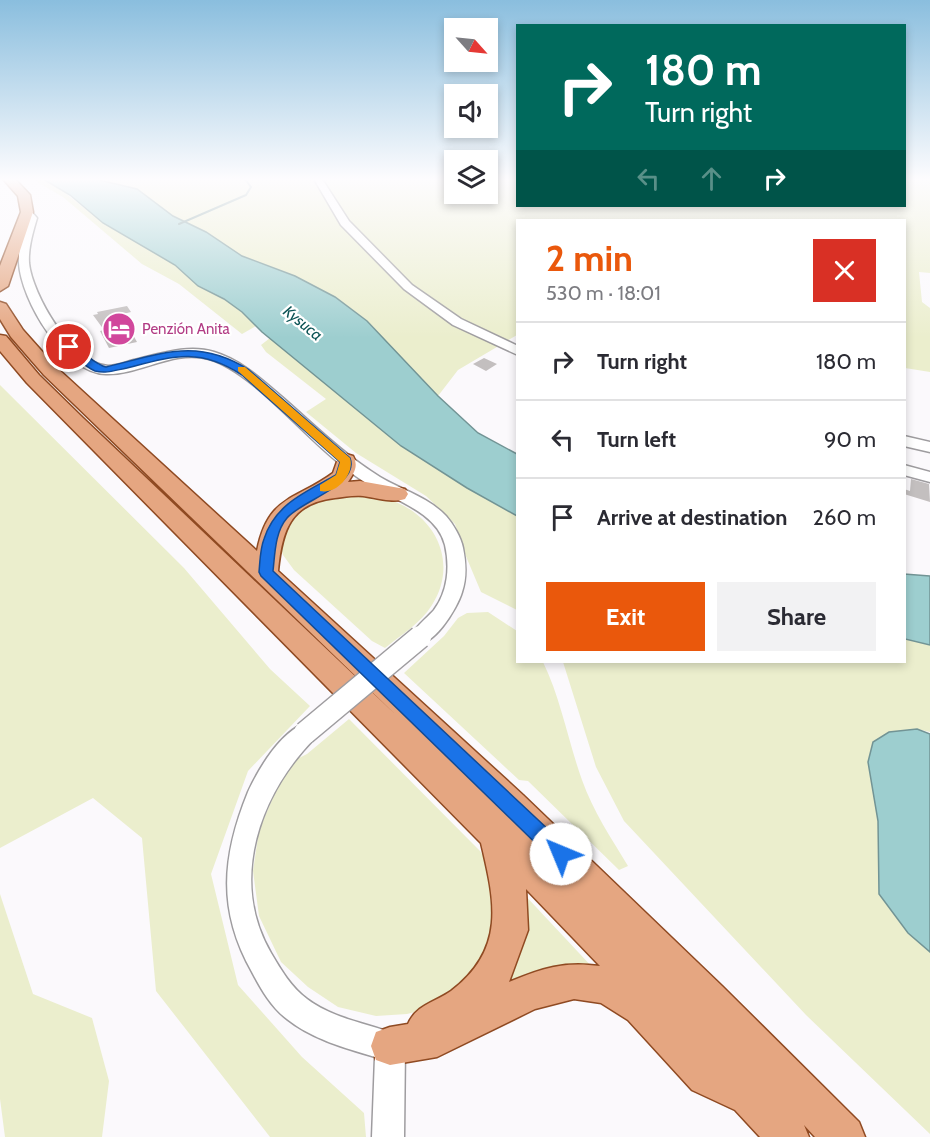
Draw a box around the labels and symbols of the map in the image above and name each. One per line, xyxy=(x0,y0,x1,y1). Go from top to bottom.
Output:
north arrow xyxy=(444,18,498,72)
water label: Kysuca xyxy=(280,301,326,345)
hotel icon: Penzión Anita xyxy=(101,311,137,347)
place label: Penzión Anita xyxy=(142,320,231,338)
pin xyxy=(43,321,94,372)
position arrow xyxy=(529,822,593,886)

